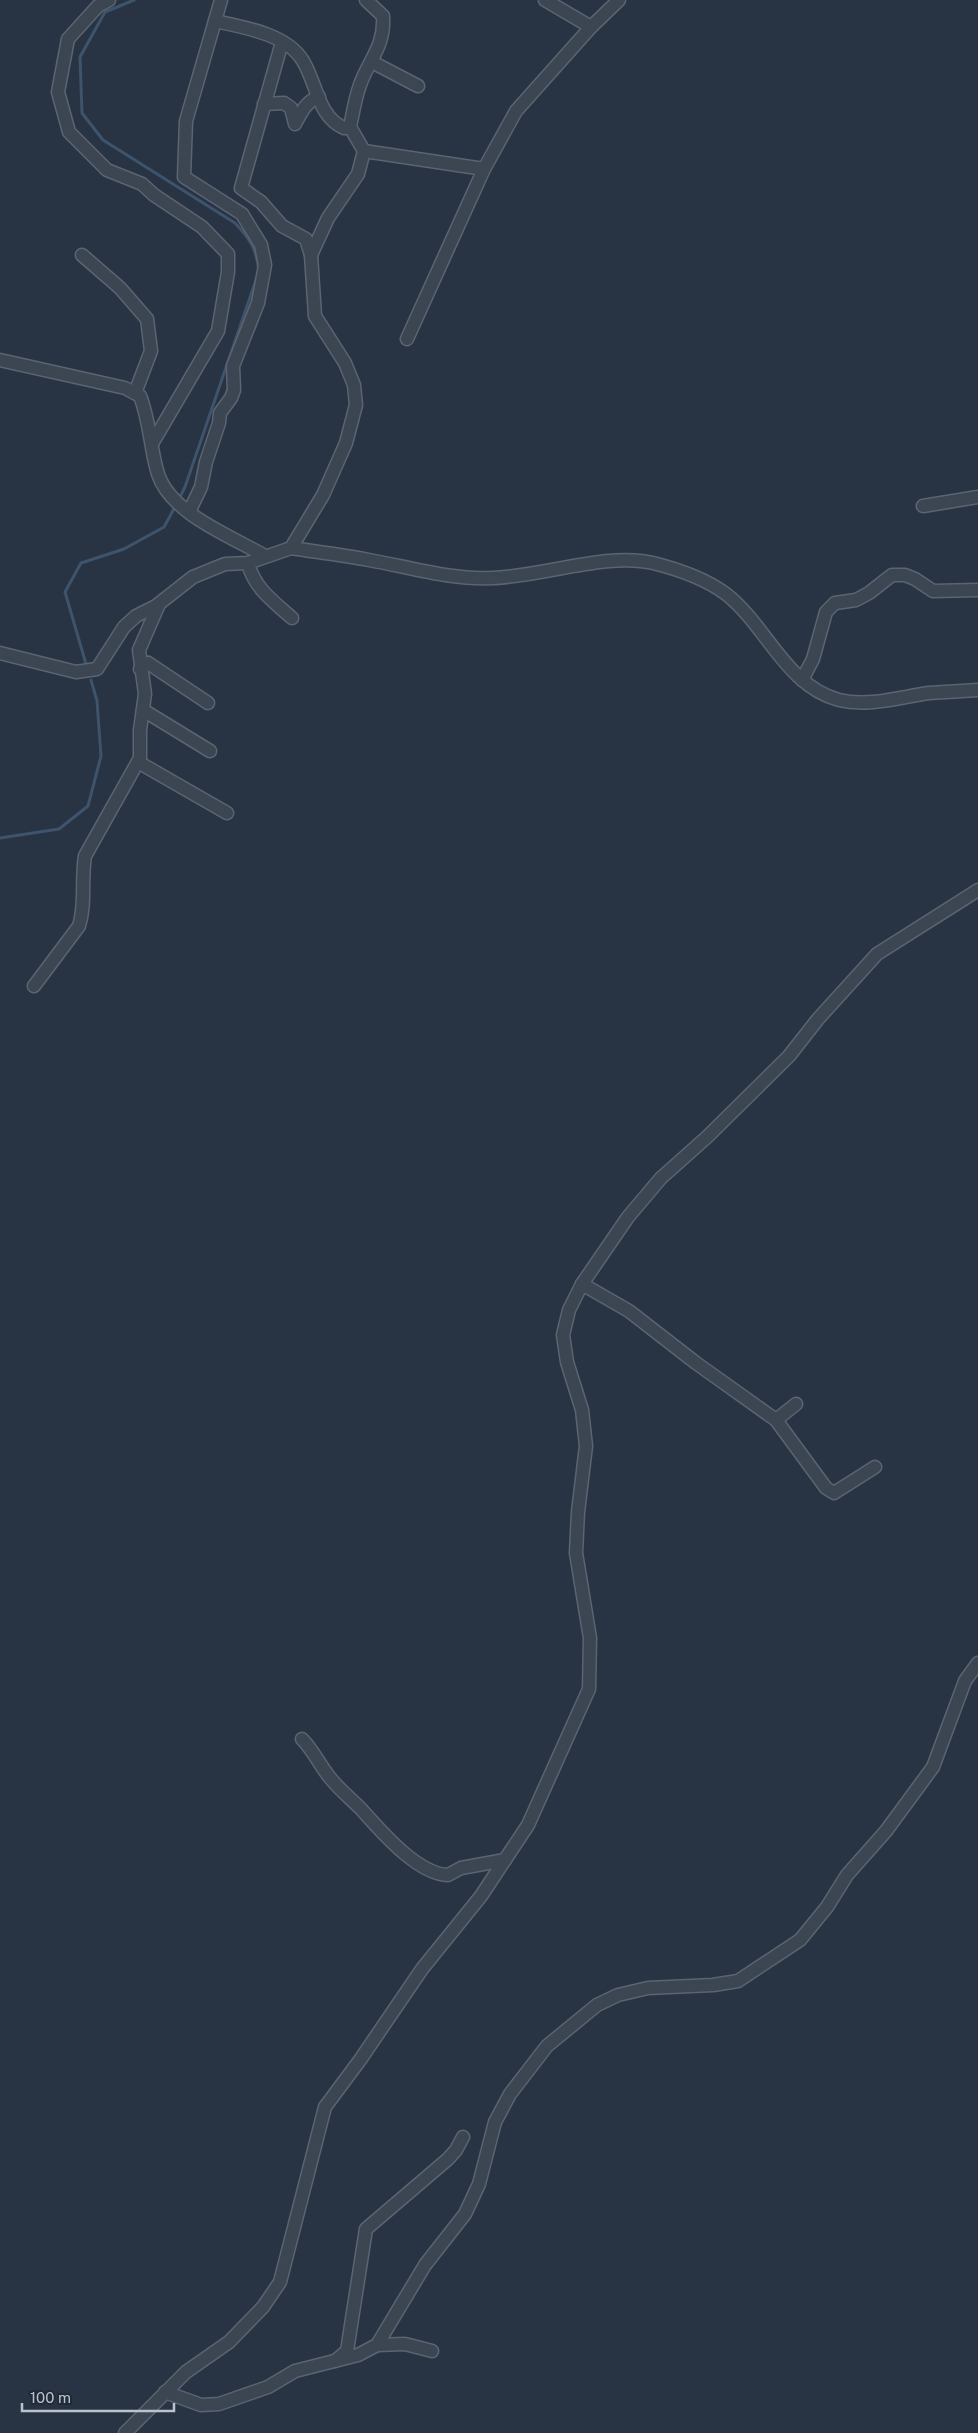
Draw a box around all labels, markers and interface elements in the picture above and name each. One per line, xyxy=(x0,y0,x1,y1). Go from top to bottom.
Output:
scale bar xyxy=(22,2380,175,2412)
text: 100 m xyxy=(30,2389,71,2406)

